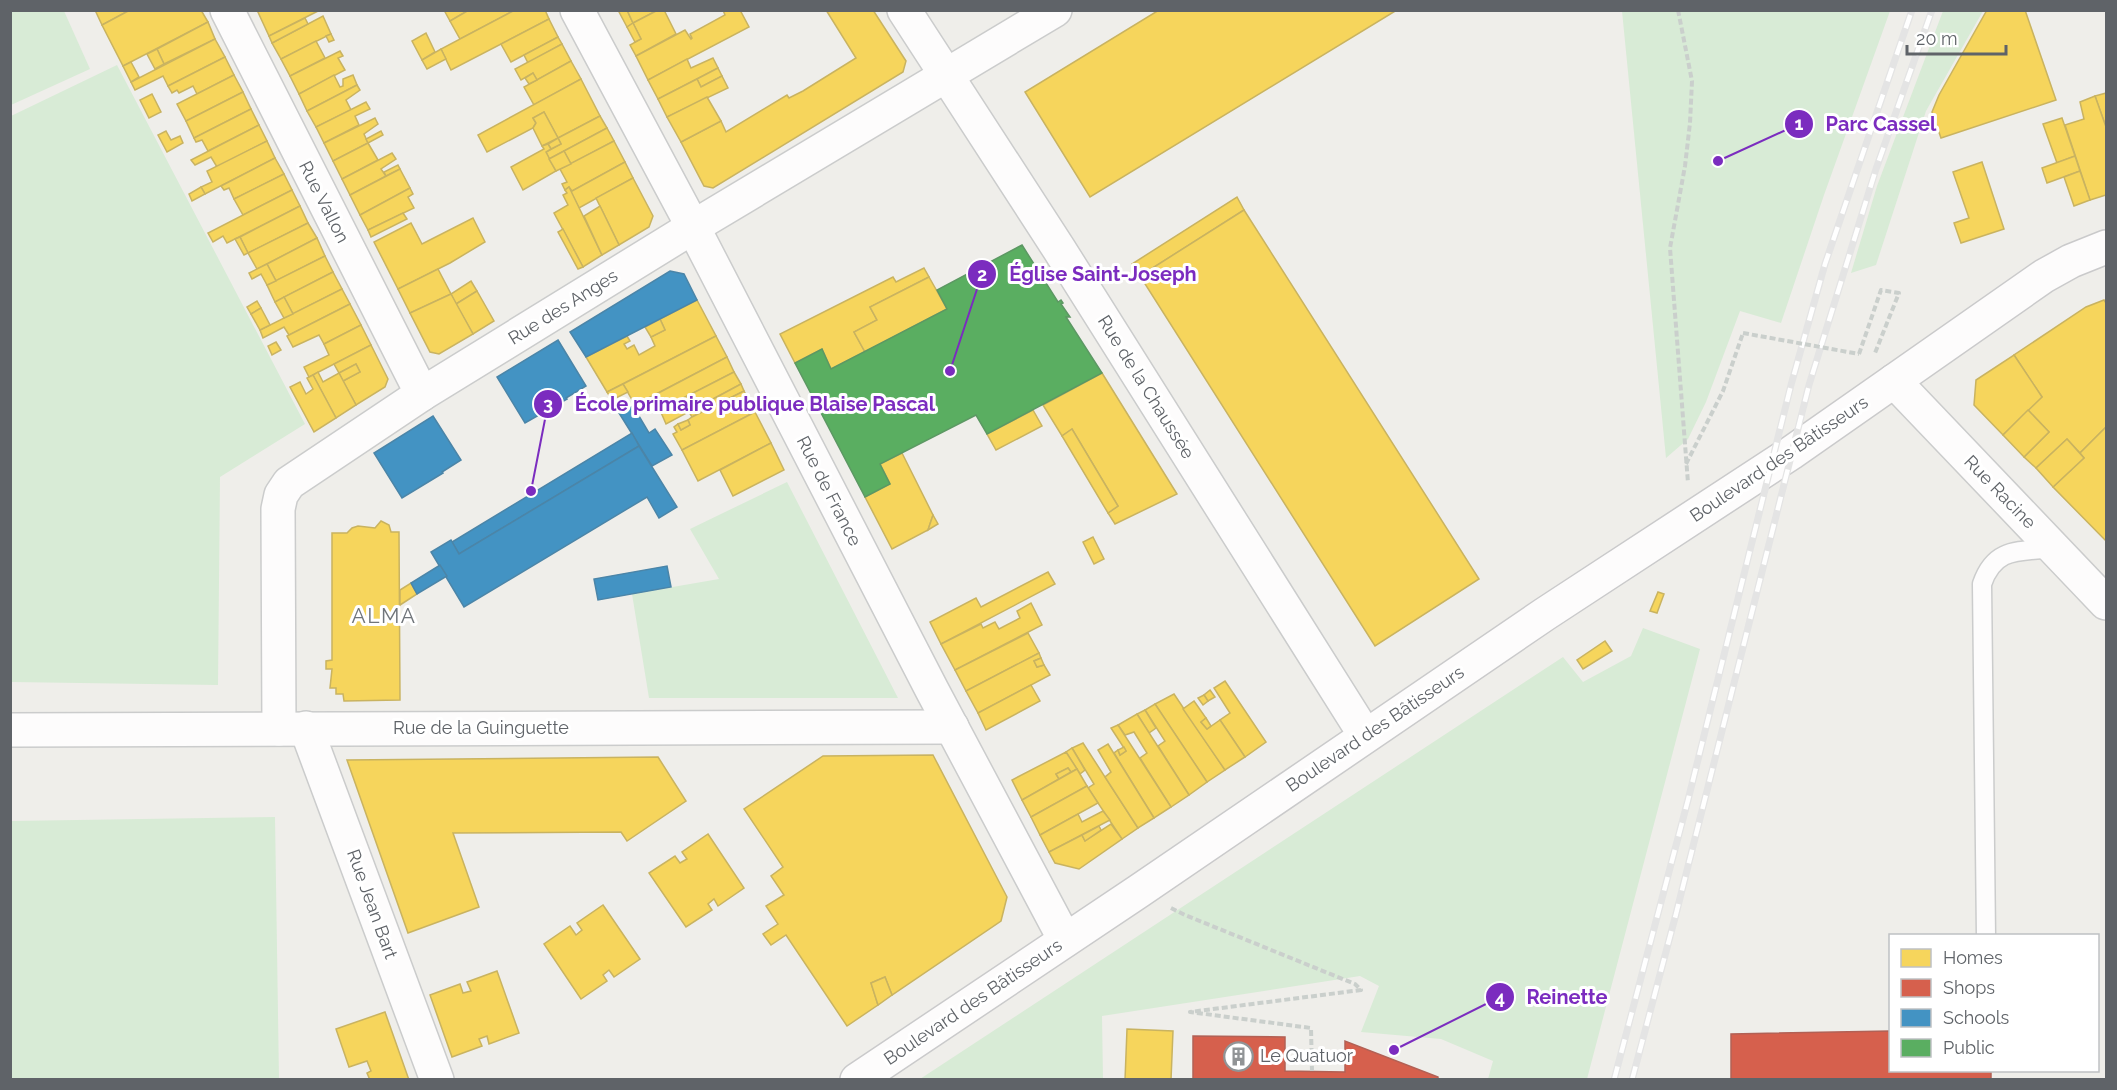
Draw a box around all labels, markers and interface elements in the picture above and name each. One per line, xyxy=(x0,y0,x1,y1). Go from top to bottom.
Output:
scale bar xyxy=(1907,18,2006,56)
text: 20 m xyxy=(1916,28,1958,49)
callout: Parc Cassel xyxy=(1784,105,1948,143)
text: Parc Cassel xyxy=(1826,112,1937,136)
text: 1 xyxy=(1795,113,1804,134)
street label: Rue Vallon xyxy=(295,157,354,246)
callout: Église Saint-Joseph xyxy=(967,255,1209,293)
text: Église Saint-Joseph xyxy=(1009,262,1197,286)
street label: Rue des Anges xyxy=(504,264,622,349)
text: 2 xyxy=(977,264,987,285)
street label: Rue de la Chaussée xyxy=(1094,311,1199,463)
callout: École primaire publique Blaise Pascal xyxy=(533,385,947,423)
street label: Boulevard des Bâtisseurs xyxy=(1686,391,1872,526)
text: École primaire publique Blaise Pascal xyxy=(575,392,936,416)
text: 3 xyxy=(543,393,553,414)
street label: Rue de France xyxy=(793,432,866,550)
street label: Rue Racine xyxy=(1960,451,2041,533)
district label: ALMA xyxy=(351,603,417,628)
street label: Boulevard des Bâtisseurs xyxy=(1282,661,1468,796)
street label: Rue de la Guinguette xyxy=(393,717,569,738)
street label: Rue Jean Bart xyxy=(343,846,402,961)
street label: Boulevard des Bâtisseurs xyxy=(880,934,1066,1069)
legend xyxy=(1889,934,2099,1072)
text: Homes xyxy=(1943,947,2003,968)
text: Shops xyxy=(1943,977,1995,998)
callout: Reinette xyxy=(1485,978,1620,1016)
text: Reinette xyxy=(1526,985,1608,1009)
text: 4 xyxy=(1495,987,1505,1008)
text: Schools xyxy=(1943,1007,2010,1028)
text: Public xyxy=(1943,1037,1995,1058)
building icon: Le Quatuor xyxy=(1223,1040,1255,1072)
place label: Le Quatuor xyxy=(1260,1045,1354,1066)

